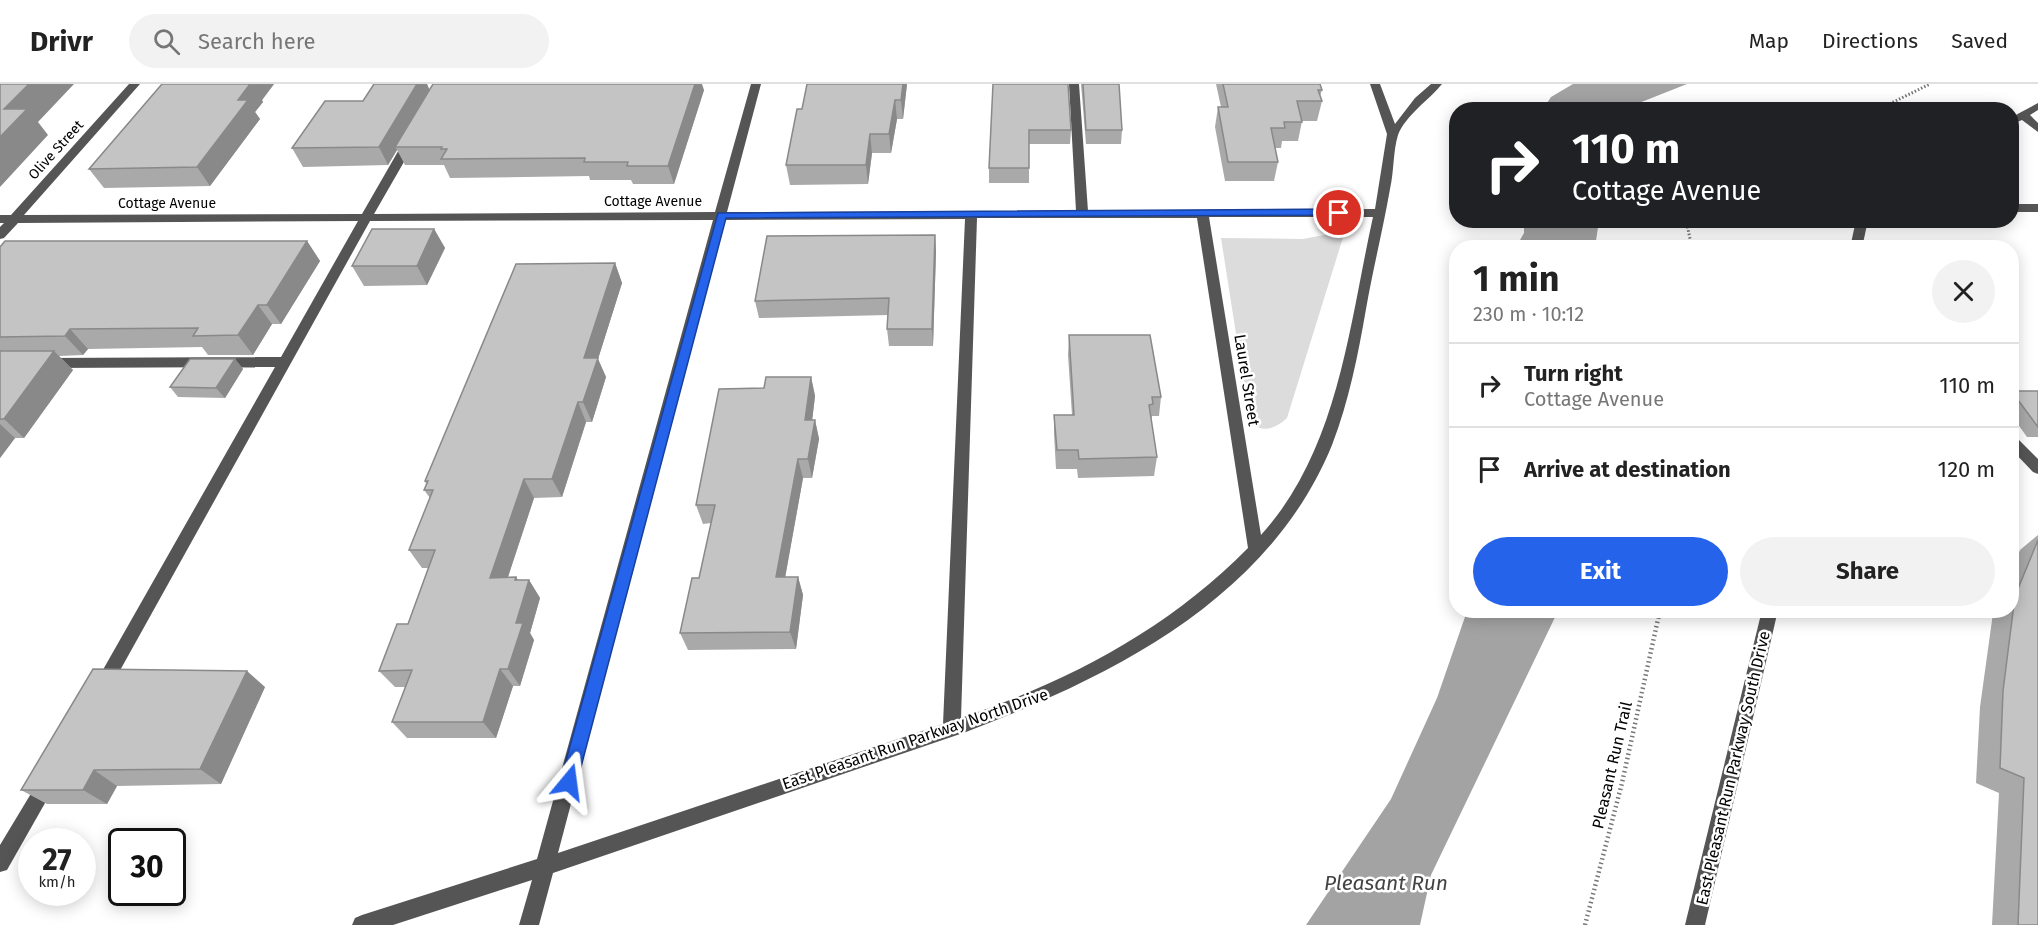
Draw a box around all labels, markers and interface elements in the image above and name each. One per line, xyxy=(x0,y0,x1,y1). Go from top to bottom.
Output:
search box xyxy=(129,14,549,68)
text: Drivr xyxy=(30,25,93,58)
icon: search xyxy=(150,25,183,58)
text: Search here xyxy=(198,28,315,55)
text: Map xyxy=(1749,28,1789,54)
text: Directions xyxy=(1822,28,1918,54)
text: Saved xyxy=(1951,28,2008,54)
street label: Olive Street xyxy=(25,116,88,183)
text: 110 m xyxy=(1572,124,1680,174)
icon: right xyxy=(1473,126,1551,204)
text: Cottage Avenue xyxy=(1572,175,1761,207)
pin xyxy=(1313,187,1364,238)
street label: Cottage Avenue xyxy=(604,193,702,210)
street label: Cottage Avenue xyxy=(118,195,216,212)
icon: arrive xyxy=(1322,196,1355,229)
text: 1 min xyxy=(1473,257,1560,301)
button: close xyxy=(1932,260,1995,323)
text: 230 m · 10:12 xyxy=(1473,302,1584,326)
street label: Laurel Street xyxy=(1230,333,1264,427)
text: Turn right xyxy=(1524,360,1623,387)
icon: right xyxy=(1473,369,1506,402)
text: 110 m xyxy=(1939,372,1995,399)
text: Cottage Avenue xyxy=(1524,387,1664,411)
icon: arrive xyxy=(1473,453,1506,486)
text: Arrive at destination xyxy=(1524,456,1731,483)
text: 120 m xyxy=(1938,456,1995,483)
button: Exit xyxy=(1473,537,1728,606)
button: Share xyxy=(1740,537,1995,606)
street label: East Pleasant Run Parkway South Drive xyxy=(1692,629,1774,907)
street label: East Pleasant Run Parkway North Drive xyxy=(780,684,1050,794)
street label: Pleasant Run Trail xyxy=(1588,699,1636,831)
position arrow xyxy=(537,750,601,814)
speed limit sign: 30 xyxy=(108,828,186,906)
text: 27 xyxy=(42,842,72,878)
water label: Pleasant Run xyxy=(1324,870,1448,896)
text: km/h xyxy=(38,873,76,891)

